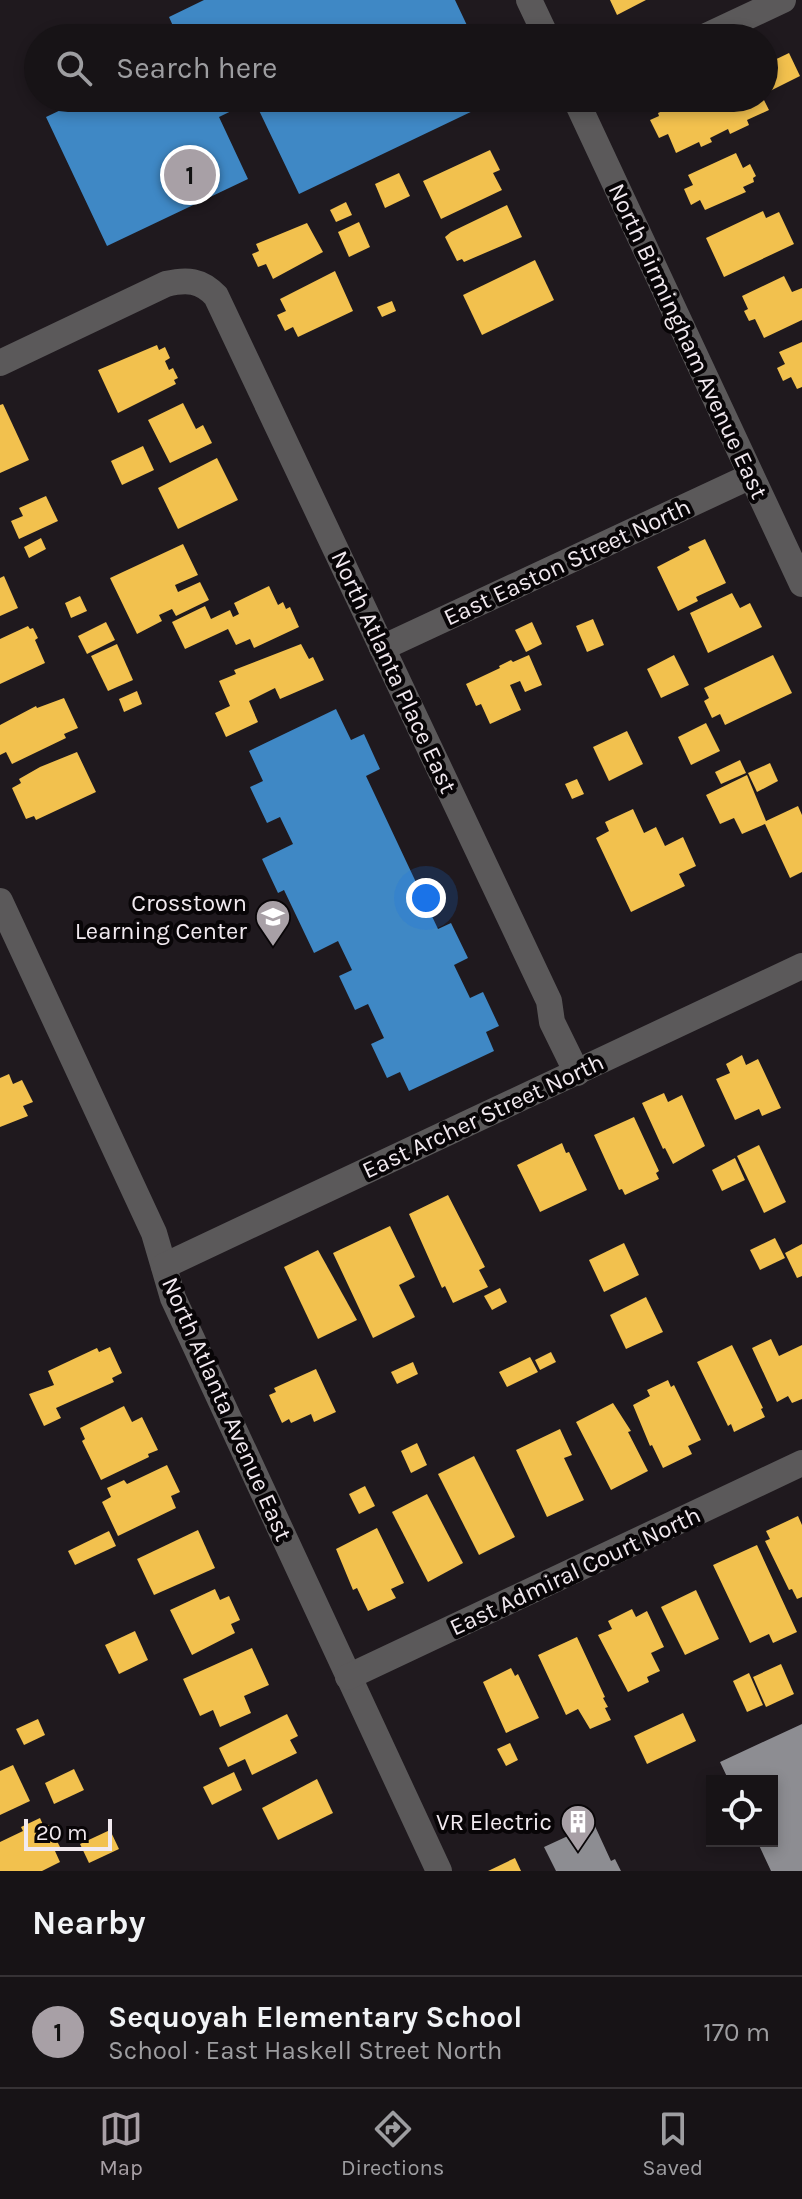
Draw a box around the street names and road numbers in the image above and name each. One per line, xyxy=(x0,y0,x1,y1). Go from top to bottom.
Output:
street label: North Birmingham Avenue East xyxy=(602,179,774,503)
street label: East Easton Street North xyxy=(439,492,695,632)
street label: North Atlanta Place East xyxy=(325,546,463,798)
street label: East Archer Street North xyxy=(358,1048,608,1184)
street label: North Atlanta Avenue East xyxy=(156,1273,298,1545)
street label: East Admiral Court North xyxy=(445,1501,705,1641)

